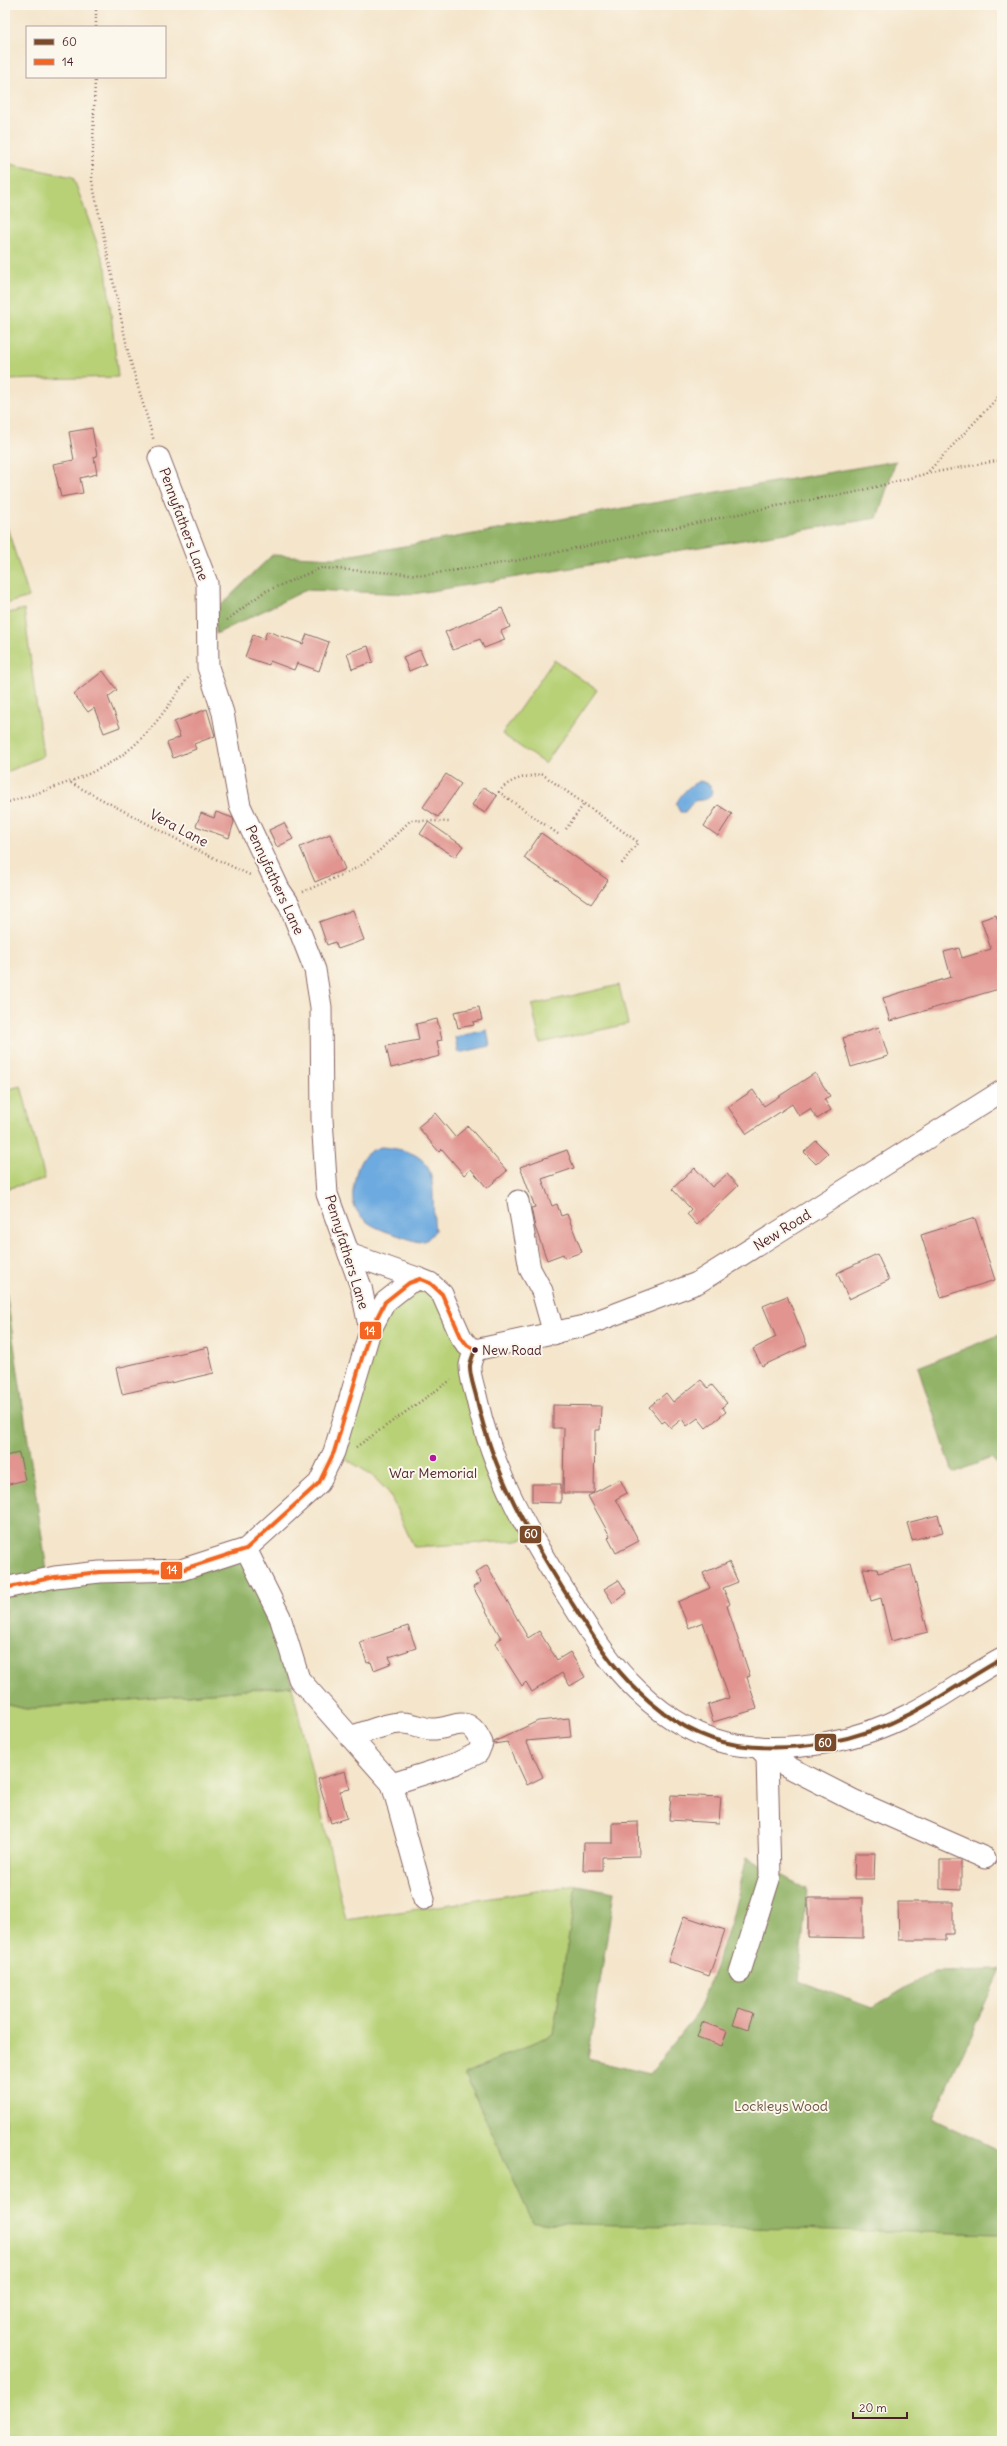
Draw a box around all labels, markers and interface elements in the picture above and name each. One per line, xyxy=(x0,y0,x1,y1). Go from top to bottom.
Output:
legend xyxy=(26,26,166,78)
text: 60 xyxy=(62,34,77,49)
text: 14 xyxy=(62,54,74,69)
street label: Pennyfathers Lane xyxy=(155,465,213,583)
street label: Vera Lane xyxy=(147,805,211,851)
street label: Pennyfathers Lane xyxy=(242,822,308,938)
street label: Pennyfathers Lane xyxy=(321,1193,373,1311)
street label: New Road xyxy=(750,1205,814,1255)
line badge: 14 xyxy=(359,1321,382,1340)
text: 14 xyxy=(365,1324,376,1338)
place label: New Road xyxy=(482,1342,542,1359)
marker: New Road xyxy=(470,1345,480,1355)
marker: War Memorial xyxy=(428,1453,438,1463)
place label: War Memorial xyxy=(389,1464,477,1482)
line badge: 60 xyxy=(519,1525,542,1544)
text: 60 xyxy=(524,1527,538,1541)
line badge: 14 xyxy=(160,1561,183,1580)
text: 14 xyxy=(167,1563,178,1577)
line badge: 60 xyxy=(814,1733,837,1752)
text: 60 xyxy=(818,1736,832,1750)
park label: Lockleys Wood xyxy=(734,2097,828,2115)
scale bar xyxy=(853,2394,907,2420)
text: 20 m xyxy=(859,2400,887,2415)

